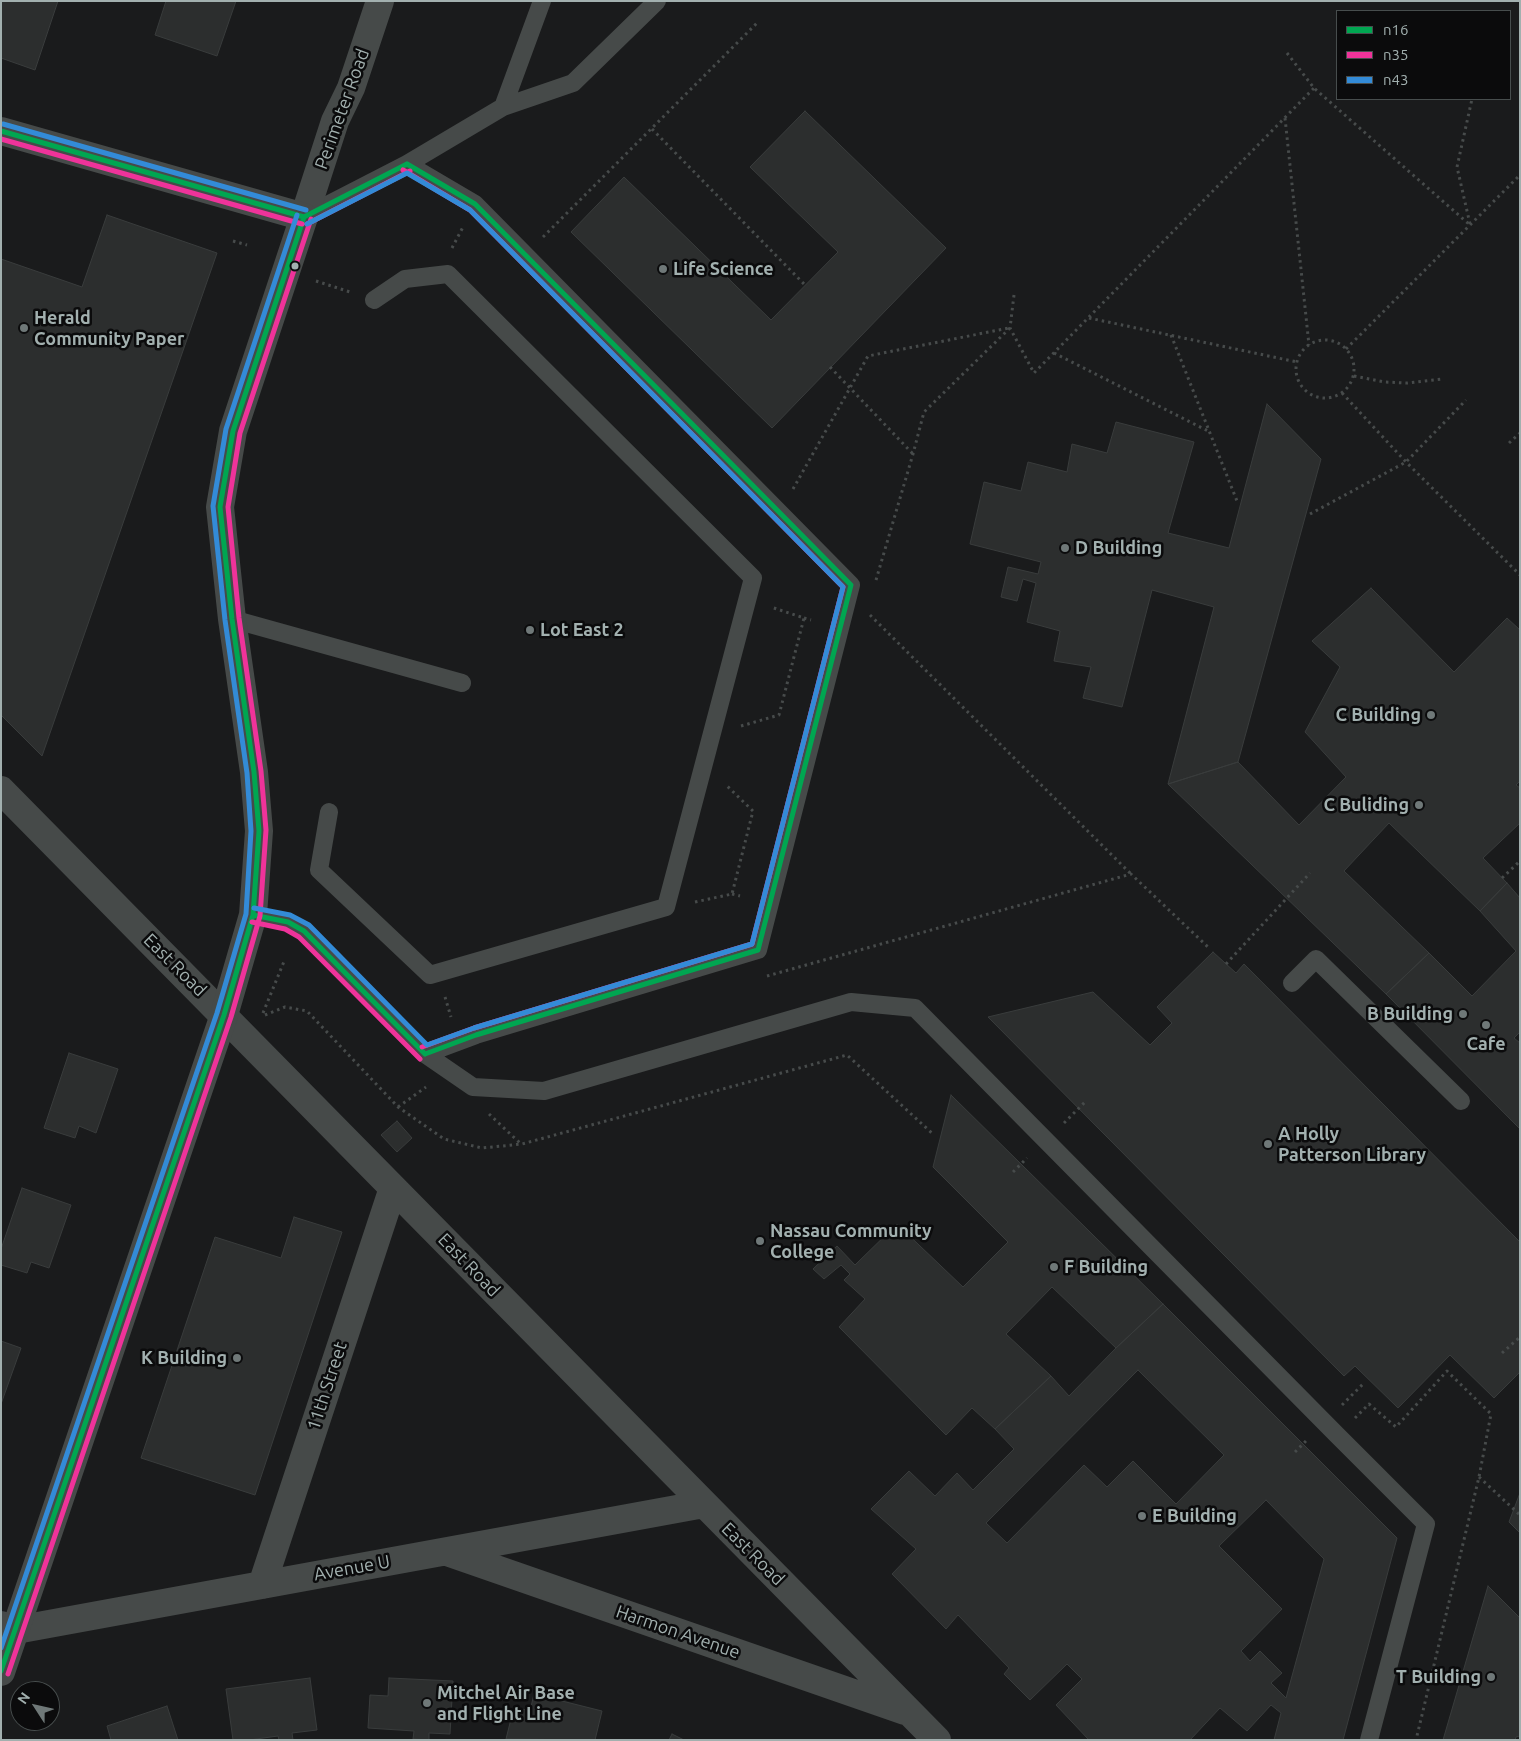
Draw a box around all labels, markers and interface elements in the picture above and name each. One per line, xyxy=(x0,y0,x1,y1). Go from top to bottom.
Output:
legend xyxy=(1336,10,1511,100)
text: n16 xyxy=(1383,21,1409,38)
street label: Perimeter Road xyxy=(310,46,374,172)
text: n35 xyxy=(1383,46,1409,63)
text: n43 xyxy=(1383,71,1409,88)
place label: Life Science xyxy=(673,258,774,280)
unlabelled marker xyxy=(290,261,300,271)
marker: Life Science xyxy=(657,263,669,275)
place label: Herald Community Paper xyxy=(34,307,184,350)
marker: Herald Community Paper xyxy=(18,322,30,334)
place label: D Building xyxy=(1075,537,1162,559)
marker: D Building xyxy=(1059,542,1071,554)
place label: Lot East 2 xyxy=(540,619,624,641)
marker: Lot East 2 xyxy=(524,624,536,636)
place label: C Building xyxy=(1335,704,1421,726)
marker: C Building xyxy=(1425,709,1437,721)
place label: C Buliding xyxy=(1323,794,1409,816)
marker: C Buliding xyxy=(1413,799,1425,811)
street label: East Road xyxy=(139,929,211,1001)
place label: B Building xyxy=(1367,1003,1453,1025)
marker: B Building xyxy=(1457,1008,1469,1020)
marker: Cafe xyxy=(1480,1019,1492,1031)
place label: Cafe xyxy=(1466,1033,1506,1055)
place label: A Holly Patterson Library xyxy=(1278,1123,1426,1166)
marker: A Holly Patterson Library xyxy=(1262,1138,1274,1150)
place label: Nassau Community College xyxy=(770,1220,931,1262)
street label: East Road xyxy=(434,1229,504,1301)
marker: Nassau Community College xyxy=(754,1235,766,1247)
place label: F Building xyxy=(1064,1256,1148,1278)
marker: F Building xyxy=(1048,1261,1060,1273)
street label: 11th Street xyxy=(303,1339,351,1433)
place label: K Building xyxy=(141,1347,227,1369)
marker: K Building xyxy=(231,1352,243,1364)
place label: E Building xyxy=(1152,1505,1237,1527)
marker: E Building xyxy=(1136,1510,1148,1522)
street label: East Road xyxy=(717,1518,789,1590)
street label: Avenue U xyxy=(312,1551,392,1585)
street label: Harmon Avenue xyxy=(613,1601,743,1663)
place label: T Building xyxy=(1396,1666,1481,1688)
marker: T Building xyxy=(1485,1671,1497,1683)
north arrow xyxy=(10,1681,60,1731)
place label: Mitchel Air Base and Flight Line xyxy=(437,1682,575,1725)
text: N xyxy=(14,1689,33,1707)
marker: Mitchel Air Base and Flight Line xyxy=(421,1697,433,1709)

